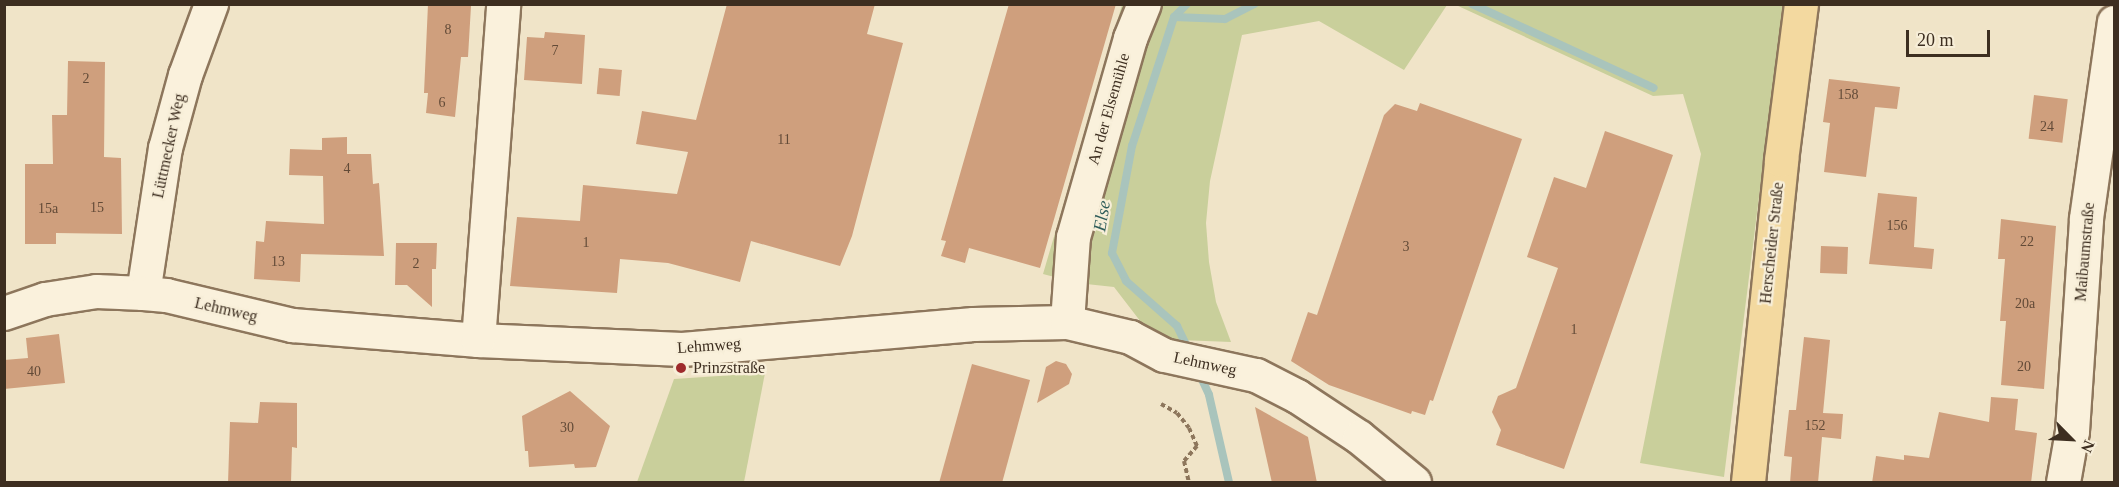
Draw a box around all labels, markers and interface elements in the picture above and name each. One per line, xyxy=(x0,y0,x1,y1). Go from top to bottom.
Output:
scale bar xyxy=(1909,18,1993,56)
house number: 8 xyxy=(445,22,452,38)
text: 20 m xyxy=(1917,30,1954,50)
house number: 7 xyxy=(552,43,558,59)
street label: An der Elsemühle xyxy=(1084,51,1134,167)
house number: 2 xyxy=(82,71,90,87)
house number: 158 xyxy=(1838,87,1858,103)
street label: Lüttmecker Weg xyxy=(149,92,189,200)
house number: 6 xyxy=(439,95,446,111)
house number: 24 xyxy=(2040,119,2054,135)
house number: 11 xyxy=(777,132,791,148)
house number: 4 xyxy=(344,161,350,177)
street label: Herscheider Straße xyxy=(1756,181,1788,305)
water label: Else xyxy=(1089,199,1115,233)
house number: 15 xyxy=(90,200,104,216)
house number: 15a xyxy=(38,201,58,217)
street label: Maibaumstraße xyxy=(2071,202,2099,302)
house number: 156 xyxy=(1886,218,1908,234)
house number: 22 xyxy=(2020,234,2034,250)
house number: 1 xyxy=(582,235,590,251)
house number: 3 xyxy=(1402,239,1410,255)
house number: 13 xyxy=(271,254,285,270)
house number: 2 xyxy=(412,256,419,272)
street label: Lehmweg xyxy=(193,293,259,327)
house number: 20a xyxy=(2015,296,2035,312)
house number: 1 xyxy=(1570,322,1577,338)
street label: Lehmweg xyxy=(676,334,742,358)
street label: Lehmweg xyxy=(1172,348,1238,380)
place label: Prinzstraße xyxy=(693,358,765,378)
house number: 20 xyxy=(2017,359,2031,375)
marker: Prinzstraße xyxy=(674,361,688,375)
house number: 40 xyxy=(27,364,41,380)
north arrow xyxy=(2041,409,2101,469)
house number: 152 xyxy=(1804,418,1826,434)
house number: 30 xyxy=(560,420,574,436)
text: N xyxy=(2078,438,2098,455)

